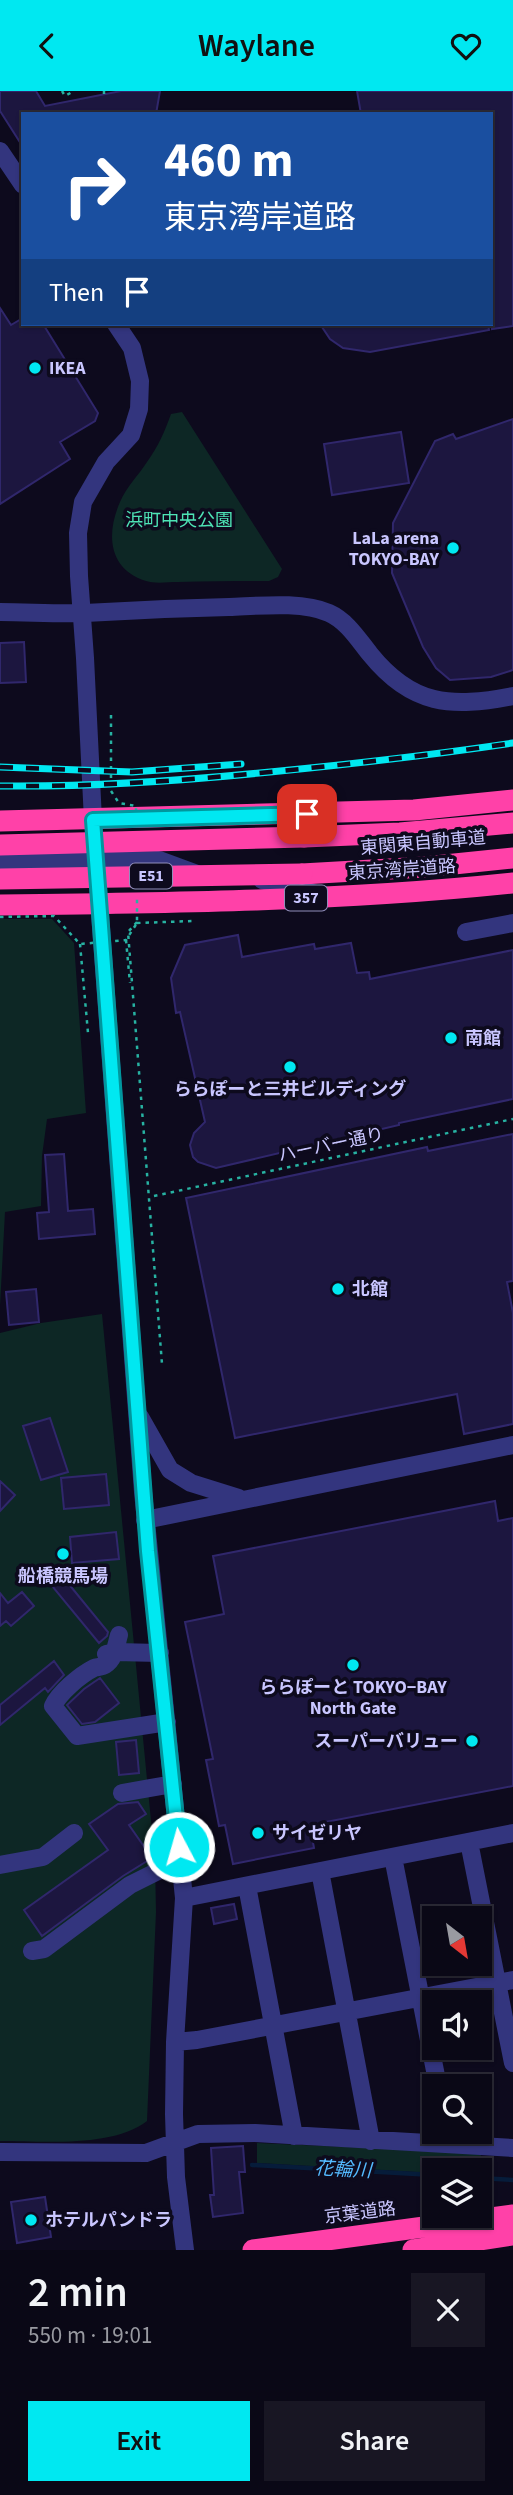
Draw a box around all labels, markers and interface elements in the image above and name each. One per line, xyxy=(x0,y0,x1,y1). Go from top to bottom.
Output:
text: Waylane xyxy=(198,23,315,69)
icon: back xyxy=(28,27,66,65)
icon: heart xyxy=(447,27,485,65)
text: 460 m xyxy=(164,126,293,196)
icon: right xyxy=(49,140,140,231)
text: 東京湾岸道路 xyxy=(164,195,356,241)
icon: arrive xyxy=(118,273,156,311)
text: Then xyxy=(49,274,104,311)
place label: IKEA xyxy=(49,356,86,381)
marker: IKEA xyxy=(27,360,43,376)
park label: 浜町中央公園 xyxy=(125,508,233,533)
place label: LaLa arena TOKYO-BAY xyxy=(349,526,440,572)
marker: LaLa arena TOKYO-BAY xyxy=(445,540,461,556)
pin xyxy=(277,784,337,844)
icon: arrive xyxy=(288,795,326,833)
street label: 東関東自動車道 xyxy=(359,825,487,861)
street label: 東京湾岸道路 xyxy=(347,854,457,886)
road number: E51 xyxy=(130,863,172,889)
road number: 357 xyxy=(285,885,327,911)
place label: 南館 xyxy=(465,1026,501,1051)
marker: 南館 xyxy=(443,1030,459,1046)
marker: ららぽーと三井ビルディング xyxy=(282,1059,298,1075)
place label: ららぽーと三井ビルディング xyxy=(174,1077,406,1102)
street label: ハーバー通り xyxy=(276,1122,386,1168)
place label: 北館 xyxy=(352,1277,388,1302)
marker: 北館 xyxy=(330,1281,346,1297)
marker: 船橋競馬場 xyxy=(55,1546,71,1562)
place label: 船橋競馬場 xyxy=(18,1564,108,1589)
marker: ららぽーと TOKYO−BAY North Gate xyxy=(345,1657,361,1673)
place label: ららぽーと TOKYO−BAY North Gate xyxy=(259,1675,447,1721)
place label: スーパーバリュー xyxy=(314,1729,458,1754)
marker: スーパーバリュー xyxy=(464,1733,480,1749)
position arrow xyxy=(142,1810,216,1884)
place label: サイゼリヤ xyxy=(272,1821,362,1846)
marker: サイゼリヤ xyxy=(250,1825,266,1841)
north arrow xyxy=(422,1906,492,1976)
map controls xyxy=(422,1906,492,2228)
button: sound xyxy=(422,1990,492,2060)
button: search xyxy=(422,2074,492,2144)
water label: 花輪川 xyxy=(314,2155,374,2185)
button: layers xyxy=(422,2158,492,2228)
street label: 京葉道路 xyxy=(323,2196,397,2230)
place label: ホテルパンドラ xyxy=(45,2208,172,2233)
marker: ホテルパンドラ xyxy=(23,2212,39,2228)
text: 2 min xyxy=(28,2263,128,2323)
button: close xyxy=(411,2273,485,2347)
text: 550 m · 19:01 xyxy=(28,2319,152,2352)
button: Exit xyxy=(28,2401,250,2481)
button: Share xyxy=(264,2401,485,2481)

